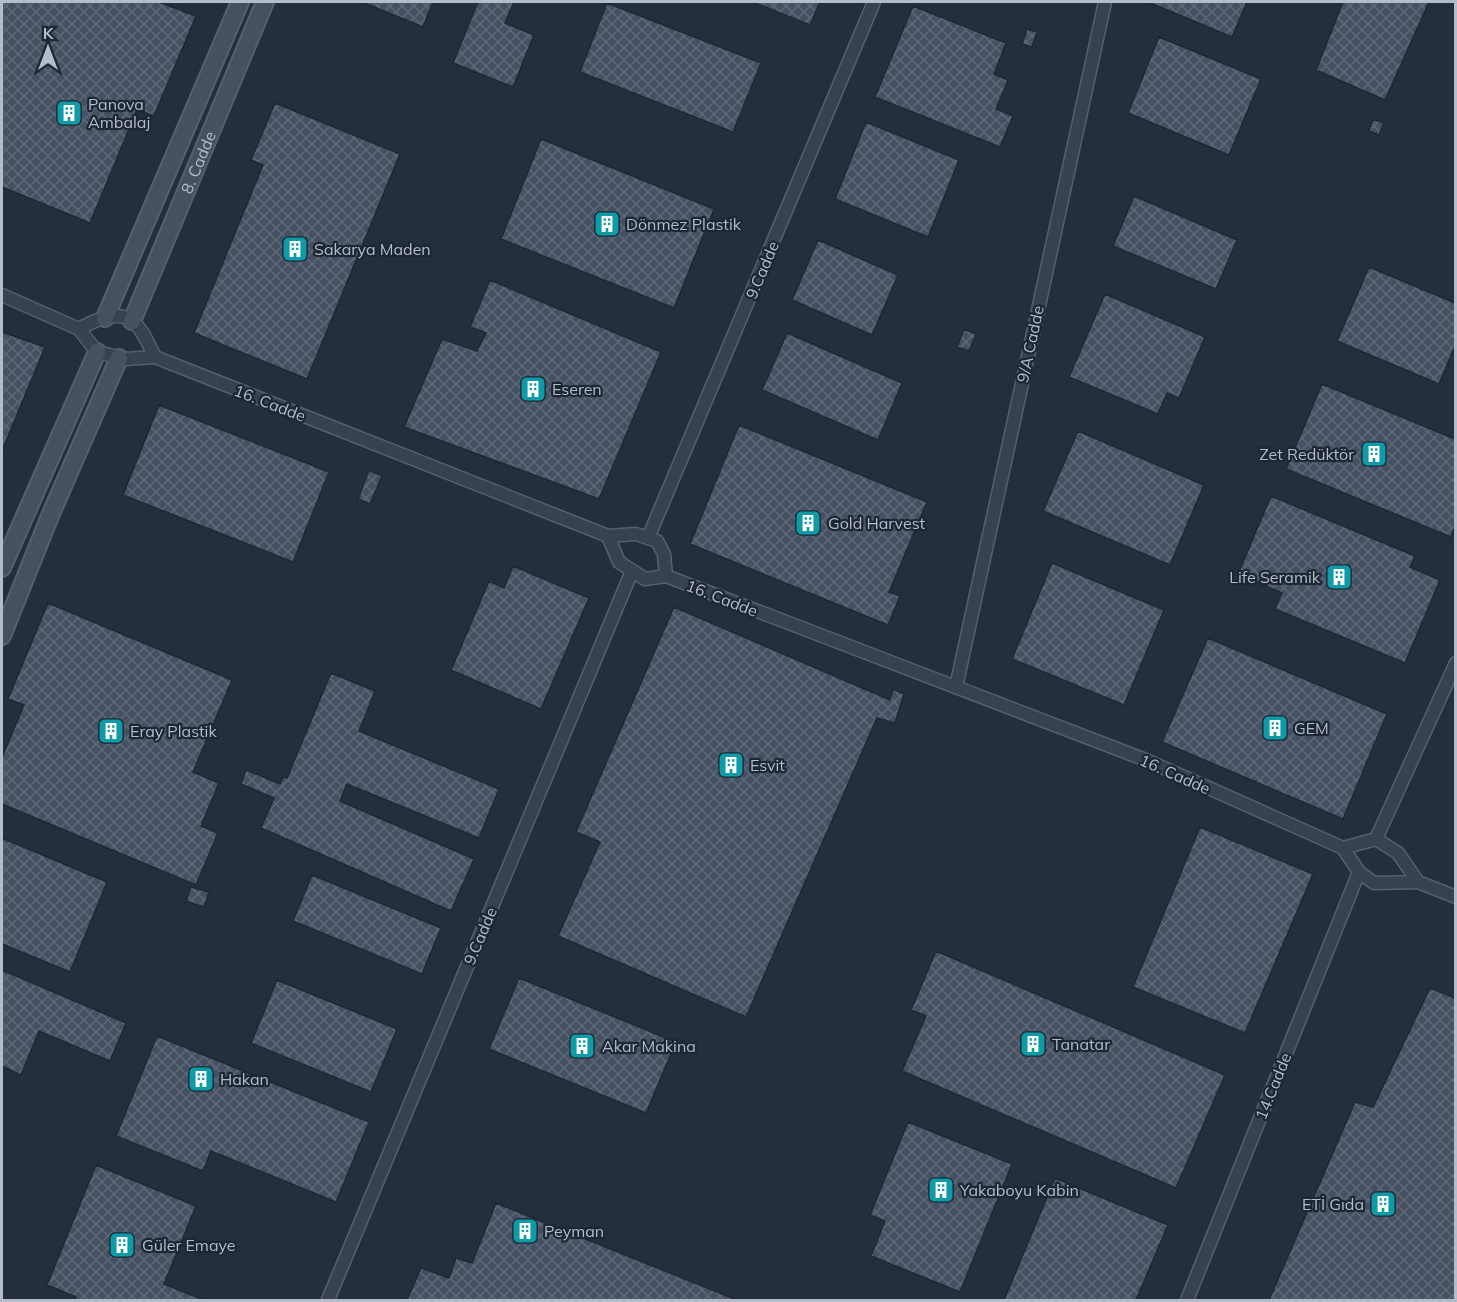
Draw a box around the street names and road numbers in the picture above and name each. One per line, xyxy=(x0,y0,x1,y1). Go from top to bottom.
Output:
street label: 8. Cadde xyxy=(176,128,220,196)
street label: 9.Cadde xyxy=(741,238,783,302)
street label: 9/A Cadde xyxy=(1012,304,1048,384)
street label: 16. Cadde xyxy=(231,380,309,426)
street label: 16. Cadde xyxy=(683,575,761,621)
street label: 16. Cadde xyxy=(1137,750,1213,798)
street label: 9.Cadde xyxy=(459,904,501,968)
street label: 14.Cadde xyxy=(1251,1050,1295,1122)

